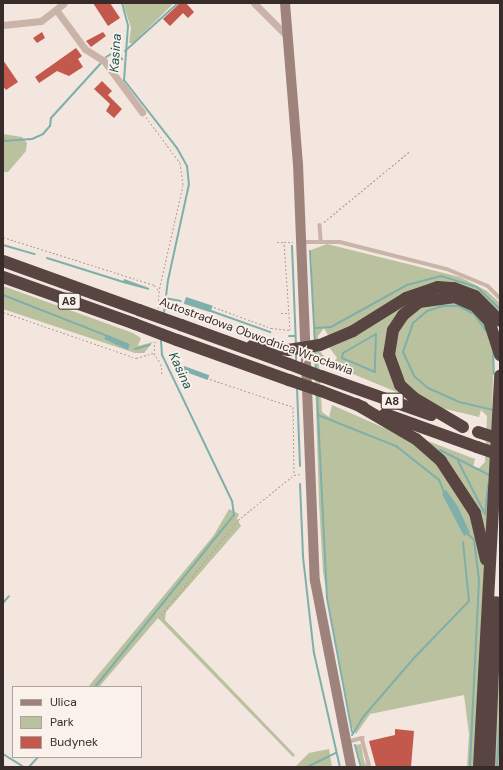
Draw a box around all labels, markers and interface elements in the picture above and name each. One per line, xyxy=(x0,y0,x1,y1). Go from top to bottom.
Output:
water label: Kasina xyxy=(107,33,125,73)
road number: A8 xyxy=(57,292,81,310)
street label: Autostradowa Obwodnica Wrocławia xyxy=(157,295,355,379)
water label: Kasina xyxy=(165,350,195,392)
road number: A8 xyxy=(380,392,404,410)
legend xyxy=(12,686,142,758)
text: Ulica xyxy=(50,694,77,710)
text: Park xyxy=(50,714,74,730)
text: Budynek xyxy=(50,734,98,750)

